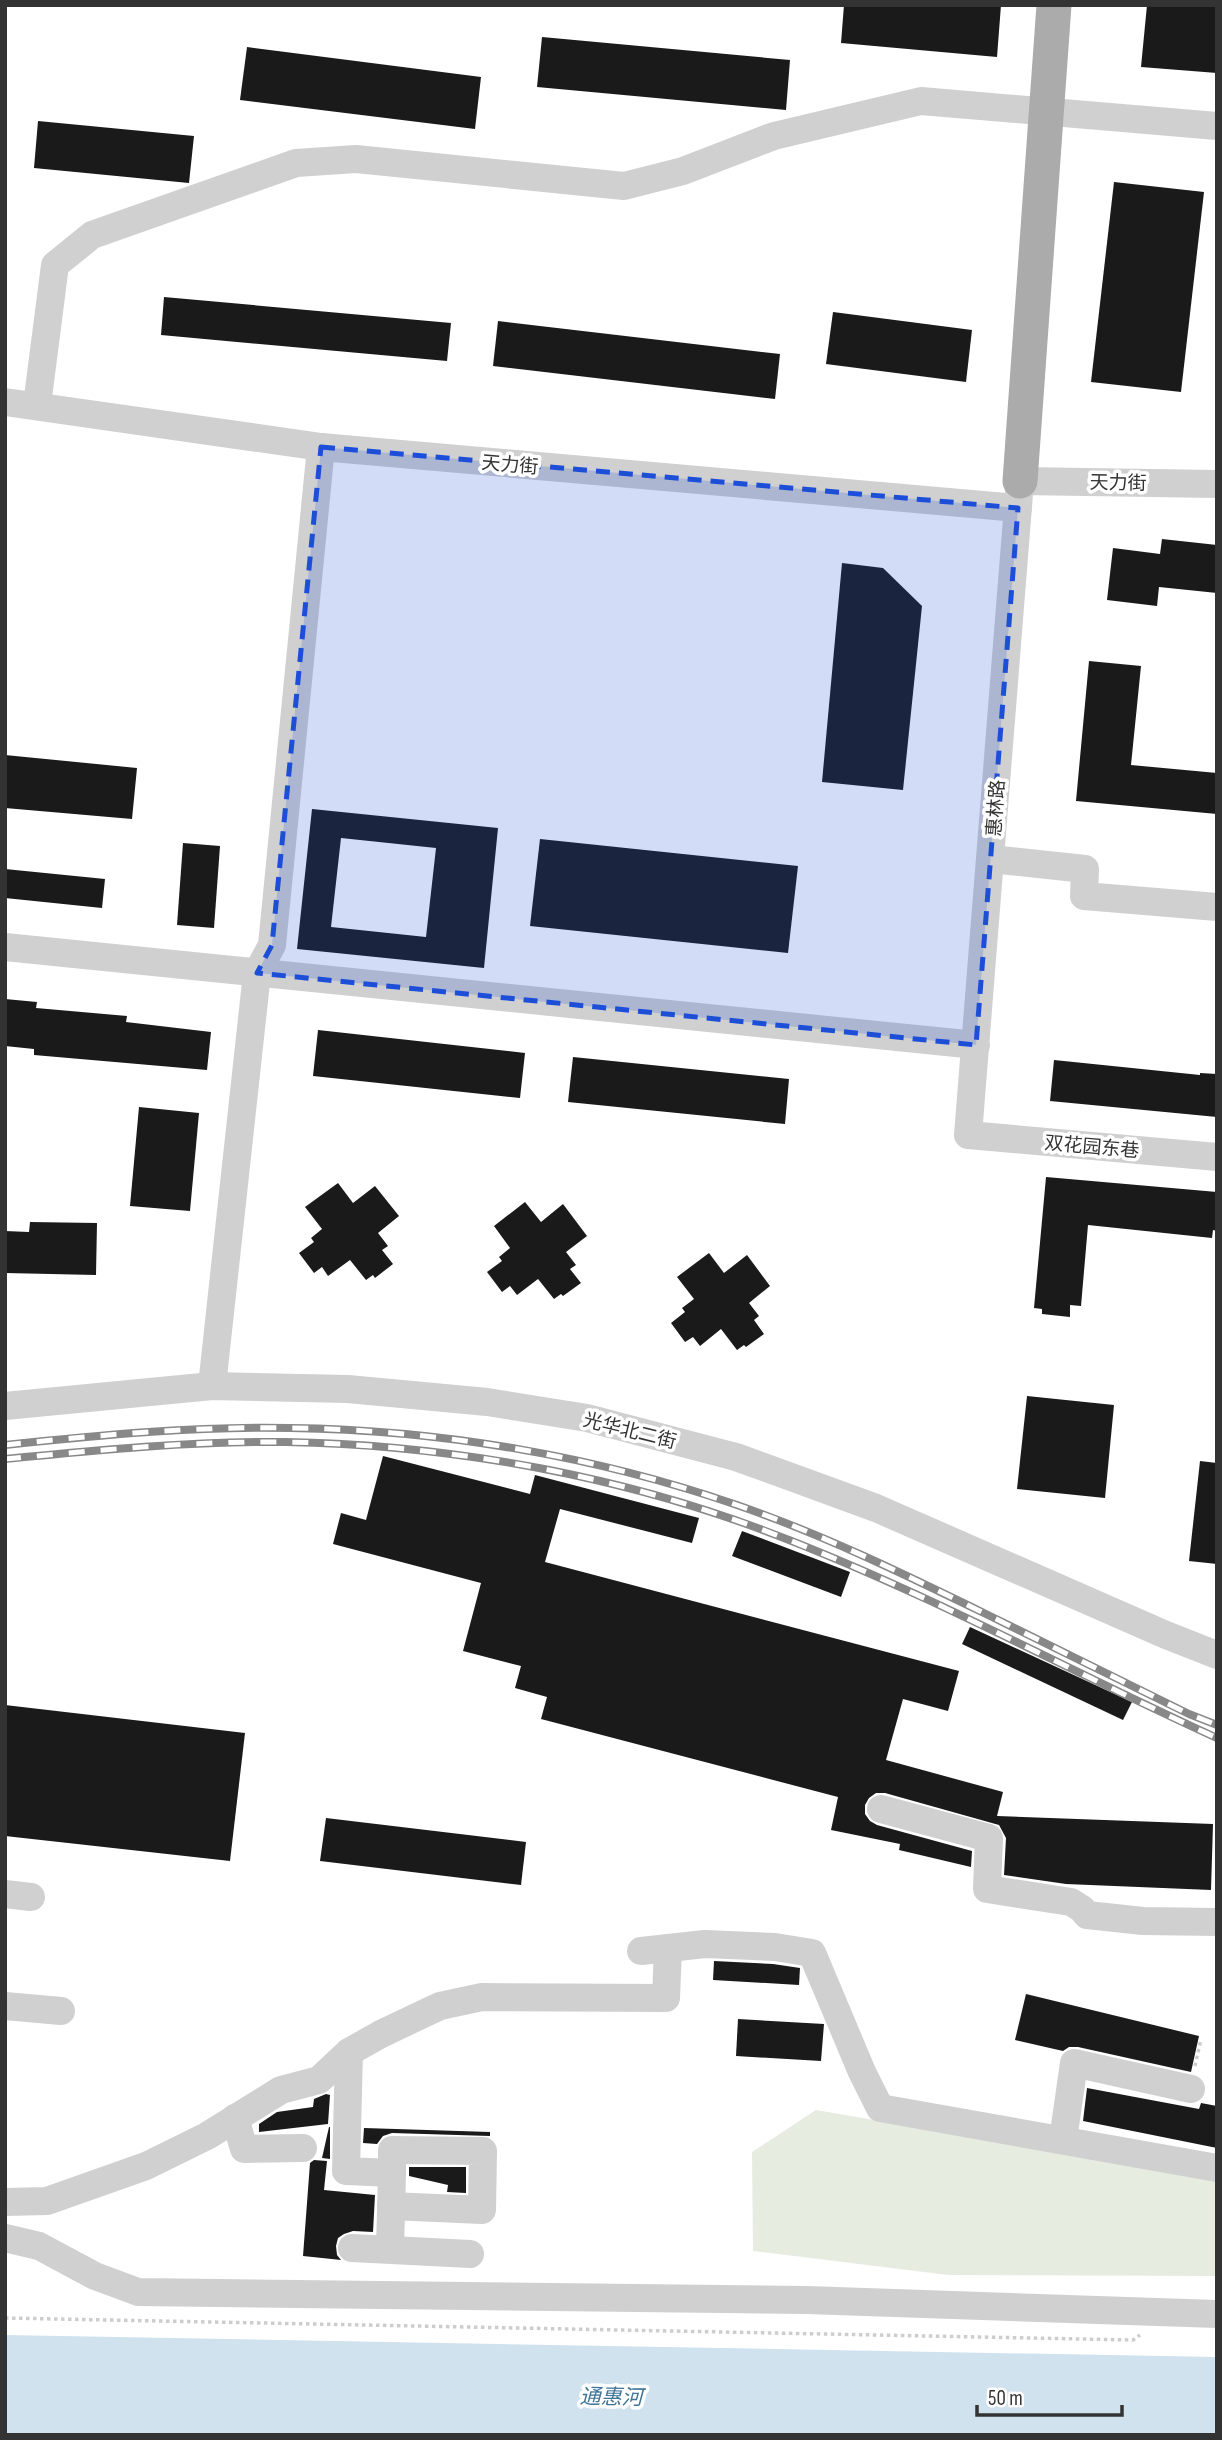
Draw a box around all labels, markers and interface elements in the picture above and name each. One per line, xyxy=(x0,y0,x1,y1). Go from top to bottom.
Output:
street label: 天力街 xyxy=(480,452,539,479)
street label: 天力街 xyxy=(1089,472,1147,495)
street label: 惠林路 xyxy=(983,779,1010,837)
street label: 双花园东巷 xyxy=(1044,1132,1140,1163)
street label: 光华北二街 xyxy=(581,1409,679,1454)
scale bar xyxy=(977,2374,1122,2418)
water label: 通惠河 xyxy=(579,2384,647,2411)
text: 50 m xyxy=(988,2386,1023,2411)

